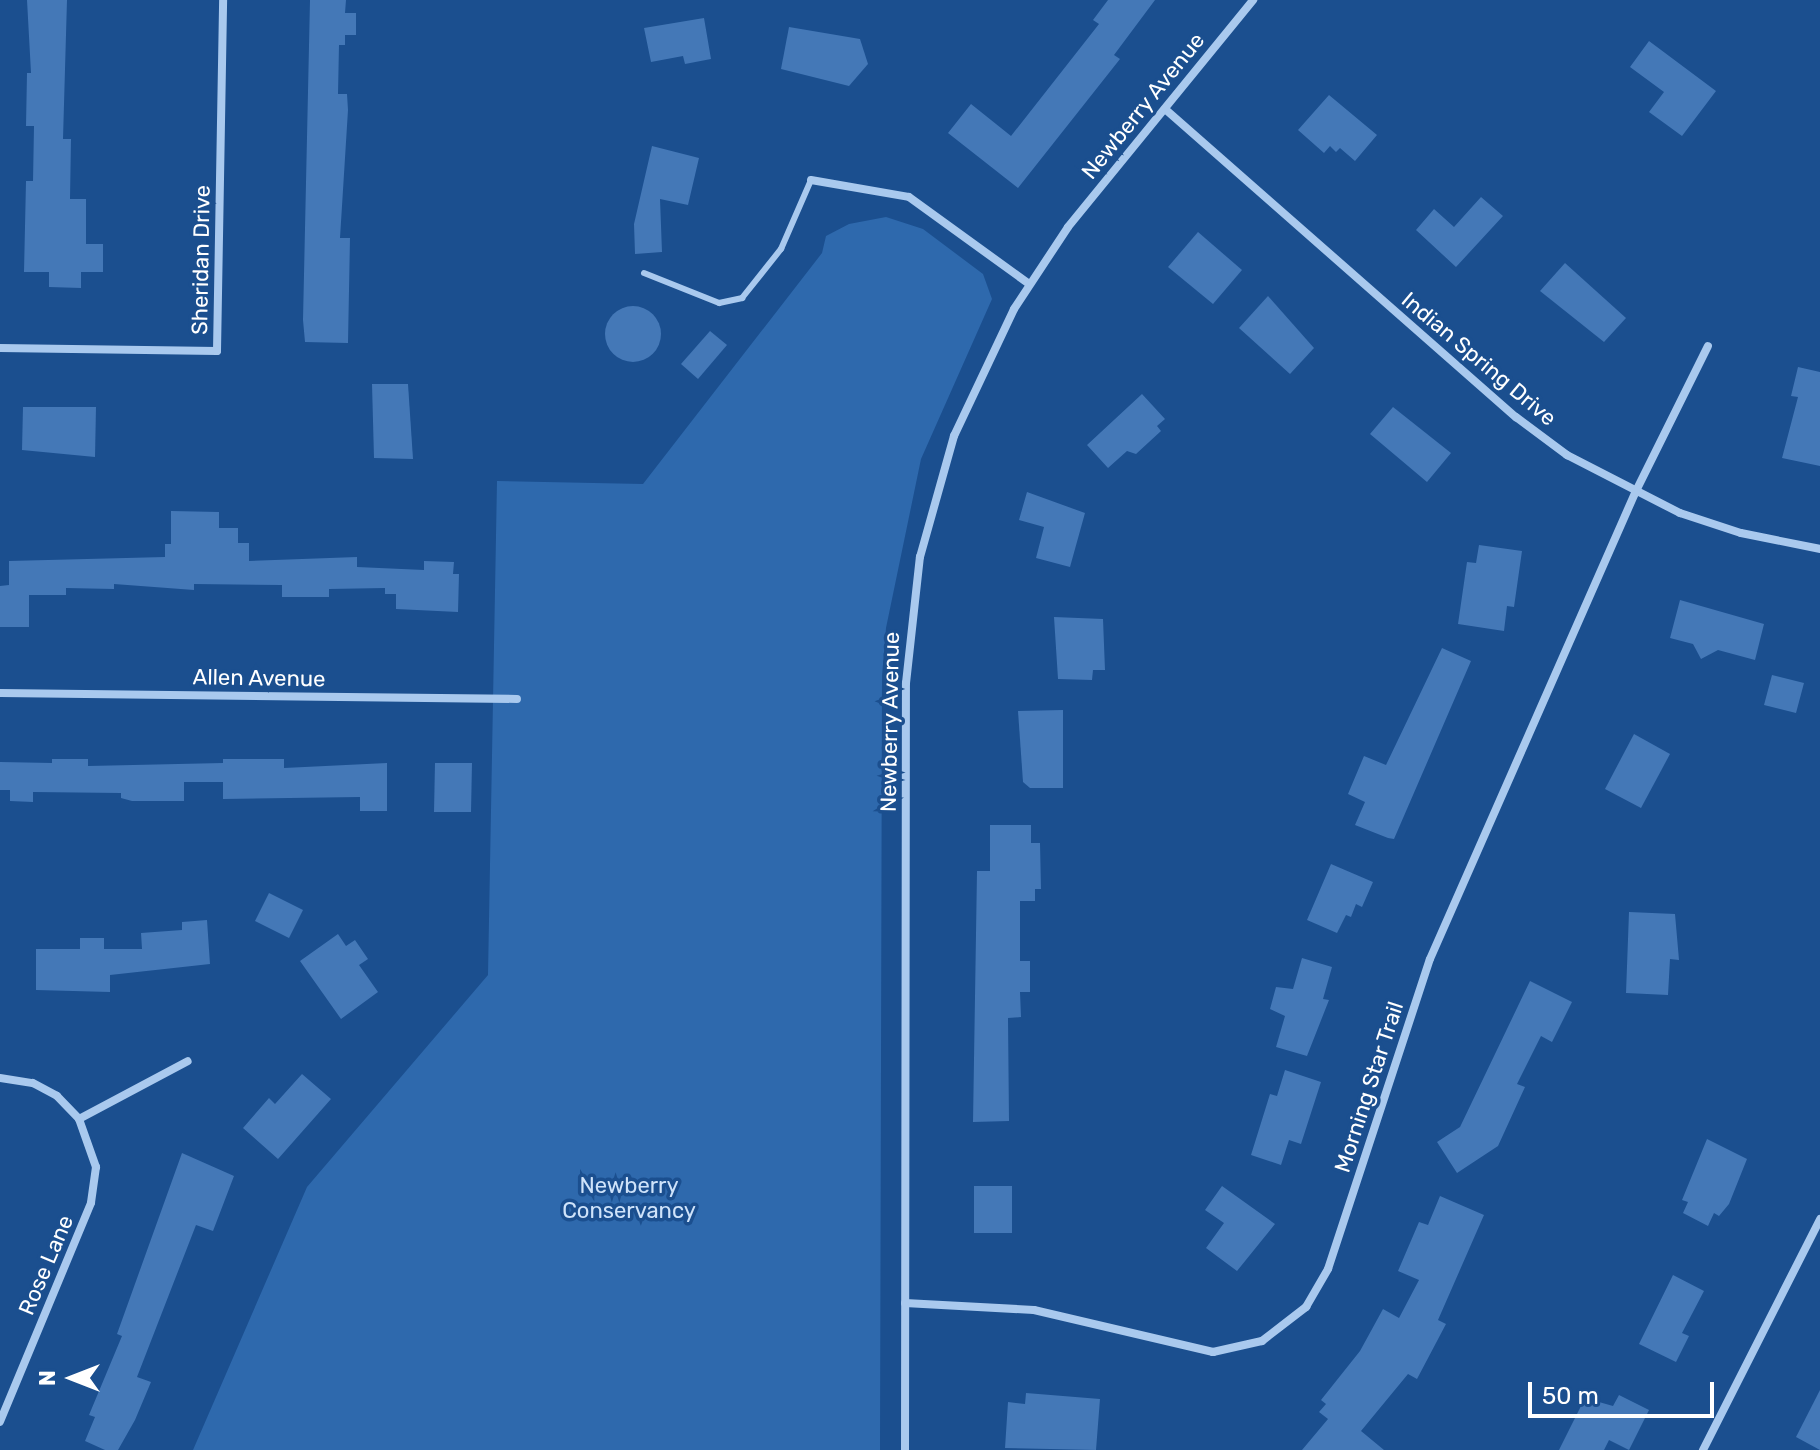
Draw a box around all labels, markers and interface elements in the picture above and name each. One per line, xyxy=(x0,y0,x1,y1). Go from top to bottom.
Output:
street label: Newberry Avenue xyxy=(1076,27,1210,185)
street label: Sheridan Drive xyxy=(186,185,216,335)
street label: Indian Spring Drive xyxy=(1396,287,1562,431)
street label: Newberry Avenue xyxy=(875,631,905,813)
street label: Allen Avenue xyxy=(192,664,326,692)
street label: Morning Star Trail xyxy=(1329,998,1409,1176)
park label: Newberry Conservancy xyxy=(562,1172,696,1224)
street label: Rose Lane xyxy=(13,1211,79,1319)
north arrow xyxy=(32,1338,112,1418)
scale bar xyxy=(1532,1366,1718,1416)
text: N xyxy=(34,1370,61,1386)
text: 50 m xyxy=(1542,1382,1599,1410)

